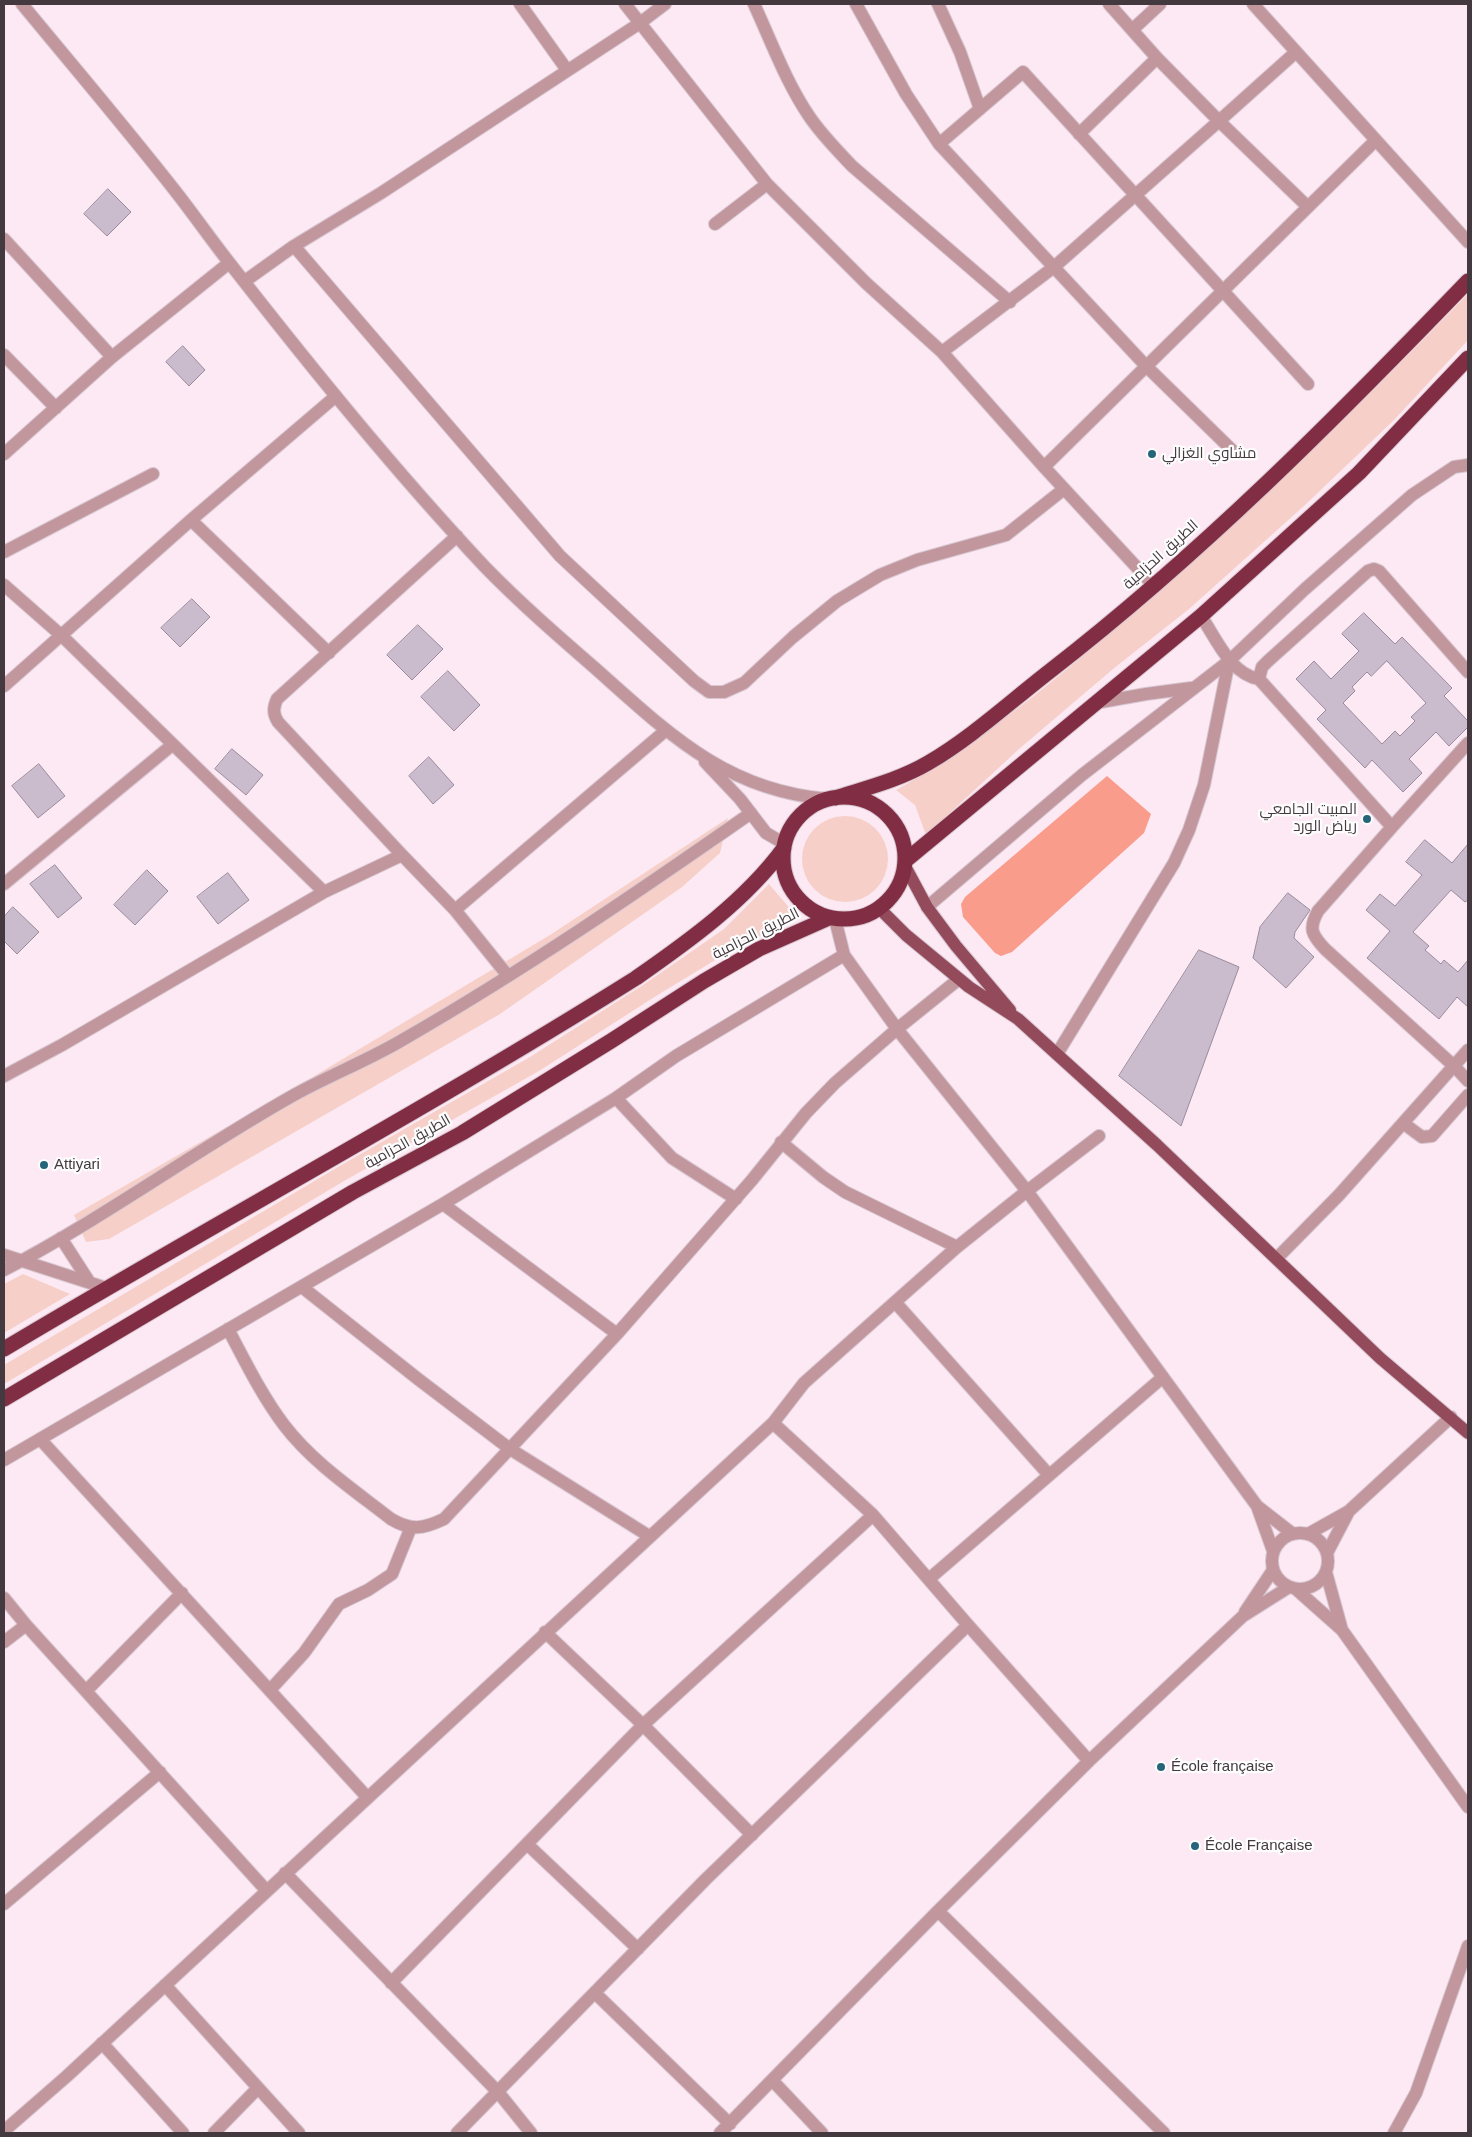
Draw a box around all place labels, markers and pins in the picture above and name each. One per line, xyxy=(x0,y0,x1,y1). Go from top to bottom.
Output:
place label: مشاوي الغزالي xyxy=(1162,445,1256,463)
marker: مشاوي الغزالي xyxy=(1146,448,1158,460)
place label: المبيت الجامعي رياض الورد xyxy=(1259,801,1357,836)
marker: المبيت الجامعي رياض الورد xyxy=(1361,813,1373,825)
place label: Attiyari xyxy=(54,1156,100,1174)
marker: Attiyari xyxy=(38,1159,50,1171)
place label: École française xyxy=(1171,1758,1274,1776)
marker: École française xyxy=(1155,1761,1167,1773)
place label: École Française xyxy=(1205,1837,1313,1855)
marker: École Française xyxy=(1189,1840,1201,1852)

